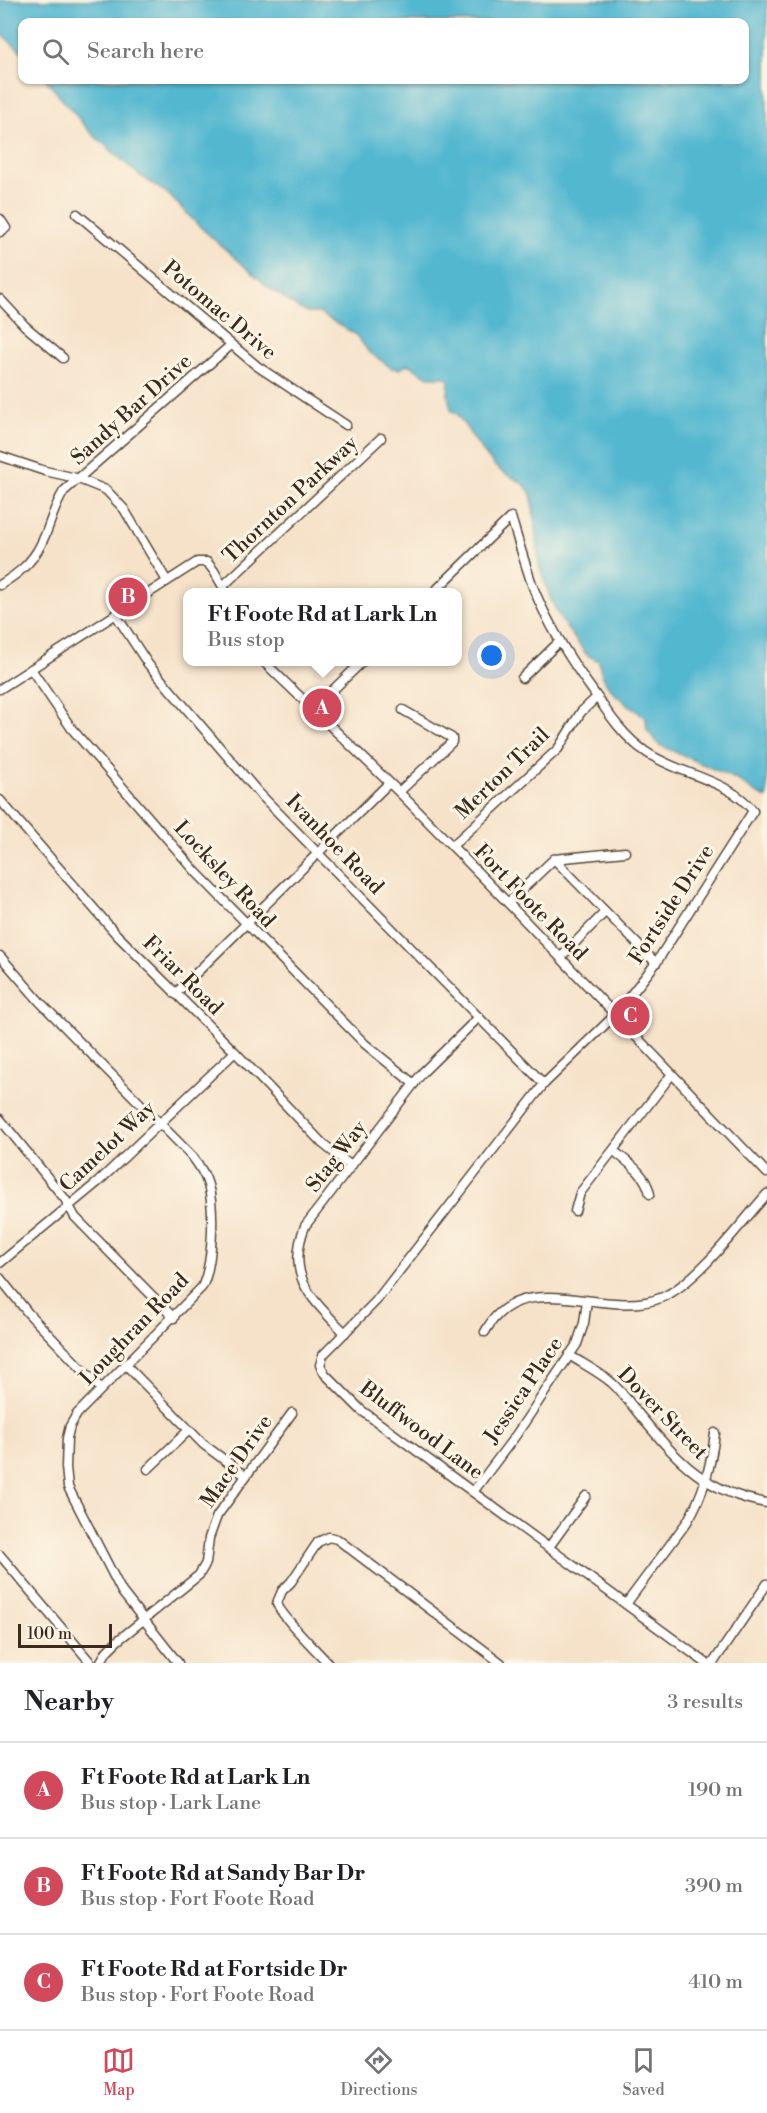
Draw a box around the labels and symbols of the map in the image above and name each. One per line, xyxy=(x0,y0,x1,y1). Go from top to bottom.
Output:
street label: Potomac Drive xyxy=(157,255,282,366)
street label: Sandy Bar Drive xyxy=(66,349,198,471)
street label: Thornton Parkway xyxy=(218,430,364,569)
pin: B xyxy=(108,574,148,620)
your location xyxy=(477,641,506,670)
pin: A xyxy=(302,686,342,730)
street label: Merton Trail xyxy=(450,722,555,825)
street label: Ivanhoe Road xyxy=(280,789,389,900)
street label: Locksley Road xyxy=(168,816,281,934)
street label: Fort Foote Road xyxy=(468,839,593,967)
street label: Fortside Drive xyxy=(623,840,720,969)
street label: Friar Road xyxy=(137,930,228,1021)
pin: C xyxy=(610,994,650,1038)
street label: Camelot Way xyxy=(54,1095,162,1198)
street label: Stag Way xyxy=(301,1115,373,1198)
street label: Loughran Road xyxy=(75,1268,195,1391)
street label: Jessica Place xyxy=(478,1332,569,1450)
street label: Dover Street xyxy=(612,1362,713,1466)
street label: Bluffwood Lane xyxy=(354,1375,488,1486)
street label: Mace Drive xyxy=(195,1410,278,1513)
scale bar xyxy=(18,1621,112,1648)

